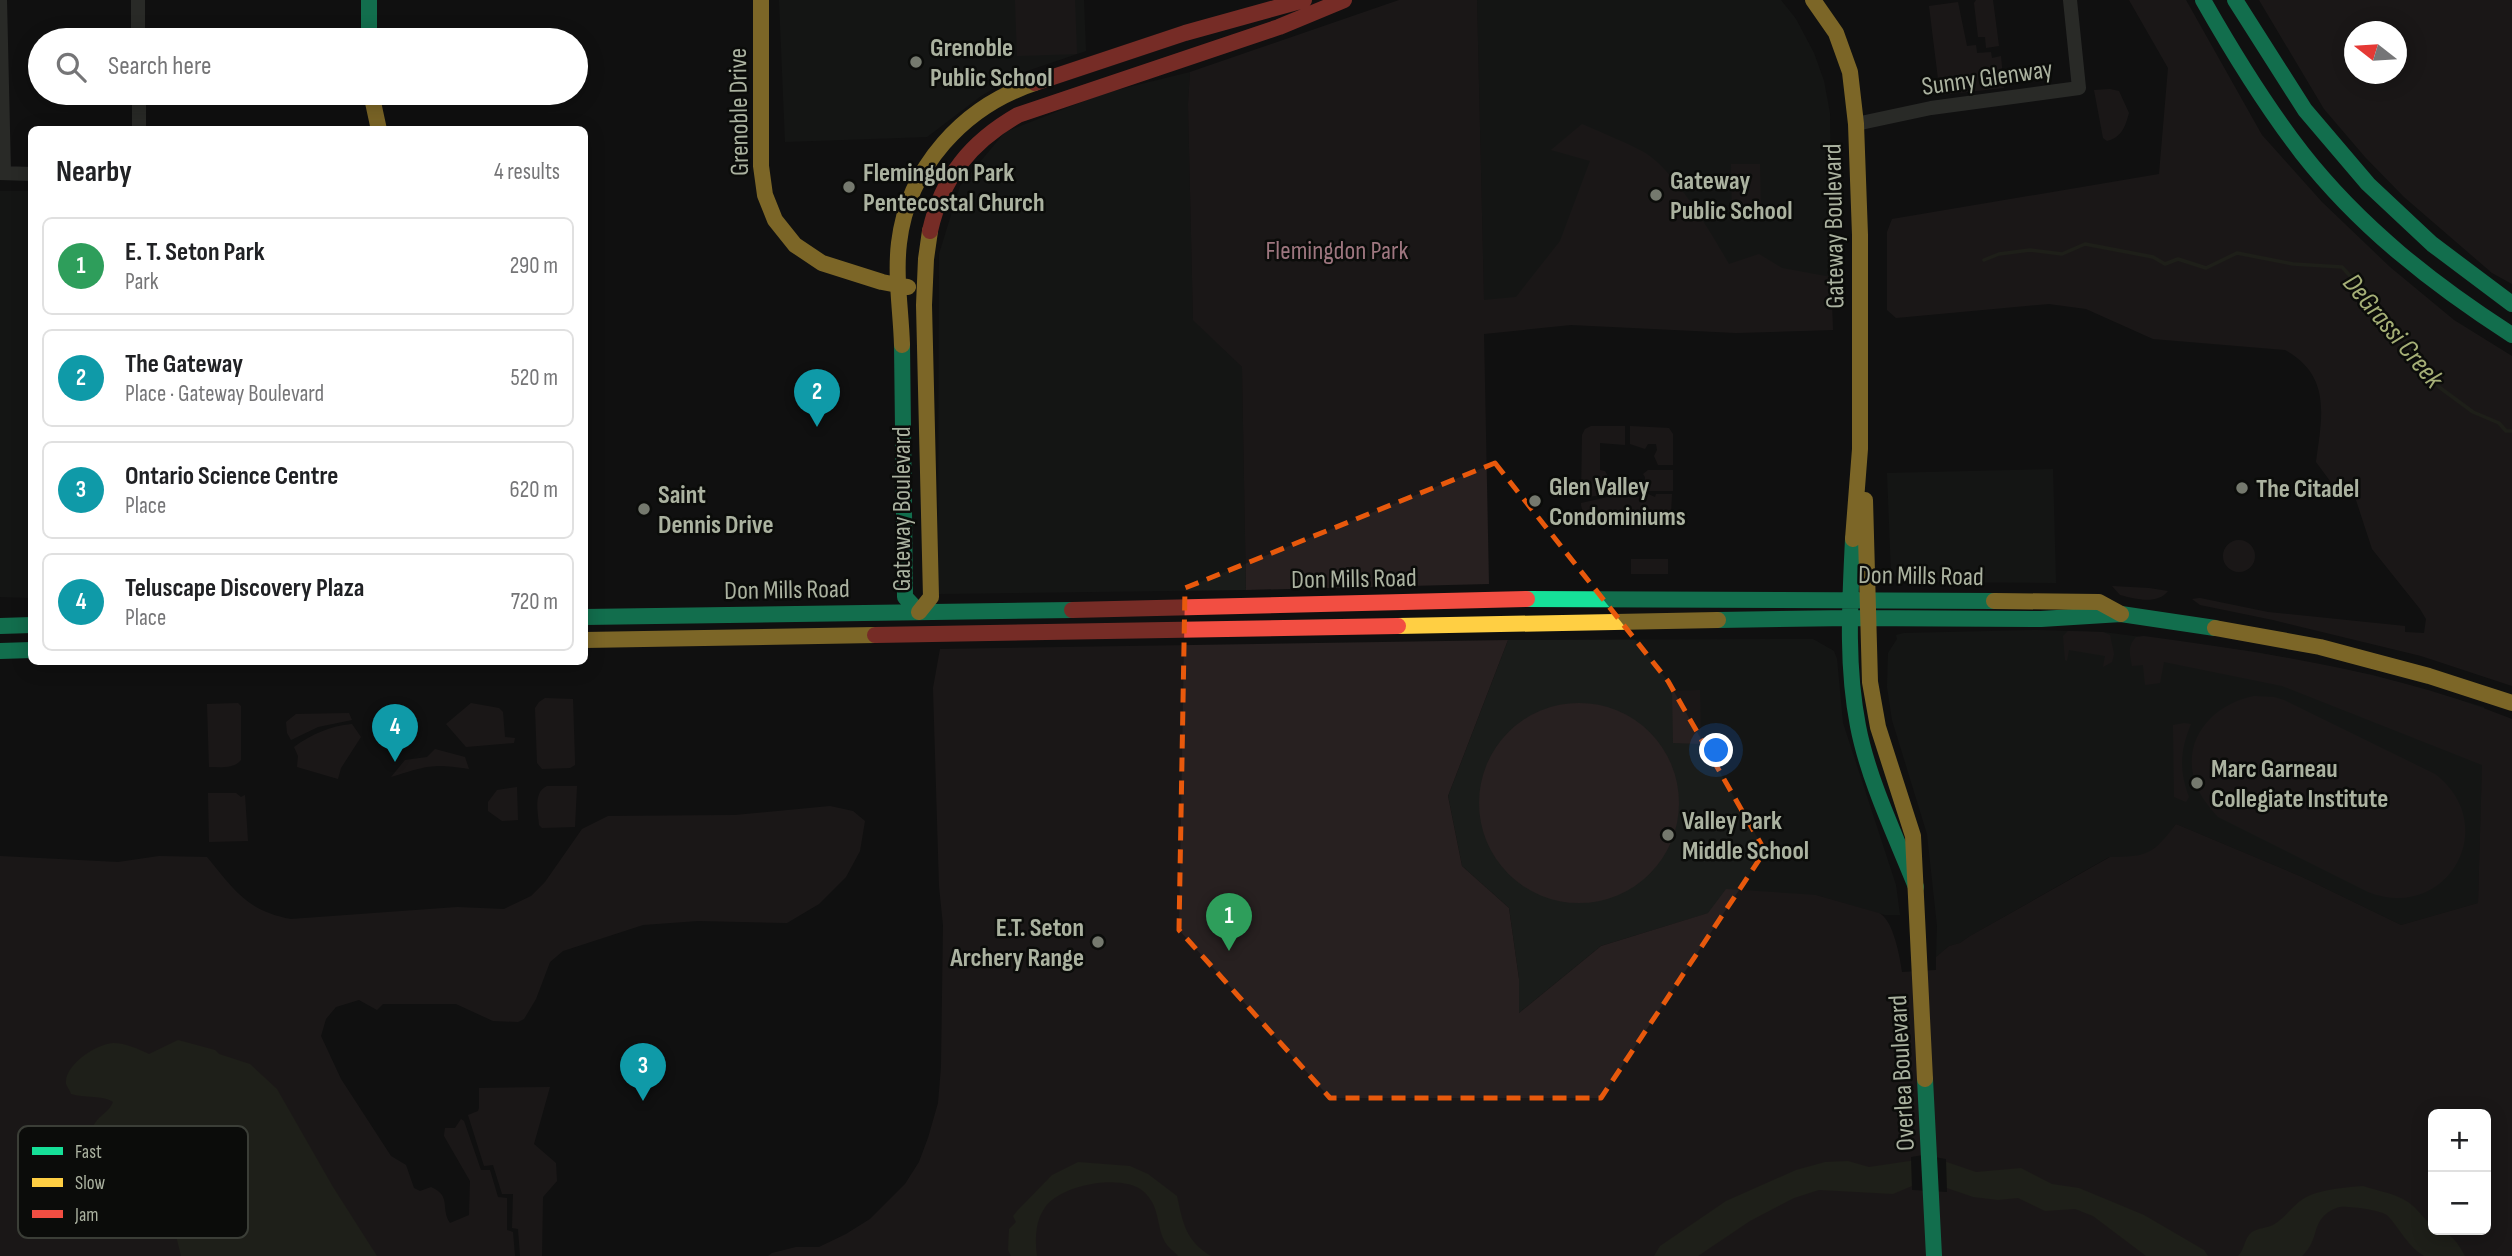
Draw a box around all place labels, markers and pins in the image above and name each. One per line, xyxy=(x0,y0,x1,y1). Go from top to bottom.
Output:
place label: Grenoble Public School xyxy=(930,33,1053,94)
marker: Grenoble Public School xyxy=(908,54,924,70)
place label: Flemingdon Park Pentecostal Church xyxy=(863,158,1044,219)
place label: Gateway Public School xyxy=(1670,166,1793,227)
marker: Flemingdon Park Pentecostal Church xyxy=(841,179,857,195)
marker: Gateway Public School xyxy=(1648,187,1664,203)
pin: 2 xyxy=(794,369,840,427)
place label: Glen Valley Condominiums xyxy=(1549,472,1686,533)
place label: The Citadel xyxy=(2256,474,2359,505)
place label: Saint Dennis Drive xyxy=(658,480,774,541)
marker: The Citadel xyxy=(2234,480,2250,496)
marker: Glen Valley Condominiums xyxy=(1527,493,1543,509)
marker: Saint Dennis Drive xyxy=(636,501,652,517)
pin: 4 xyxy=(372,704,418,762)
place label: Marc Garneau Collegiate Institute xyxy=(2211,754,2388,815)
marker: Marc Garneau Collegiate Institute xyxy=(2189,775,2205,791)
place label: Valley Park Middle School xyxy=(1682,806,1809,867)
marker: Valley Park Middle School xyxy=(1660,827,1676,843)
pin: 1 xyxy=(1206,893,1252,951)
place label: E.T. Seton Archery Range xyxy=(949,913,1084,974)
marker: E.T. Seton Archery Range xyxy=(1090,934,1106,950)
pin: 3 xyxy=(620,1043,666,1101)

